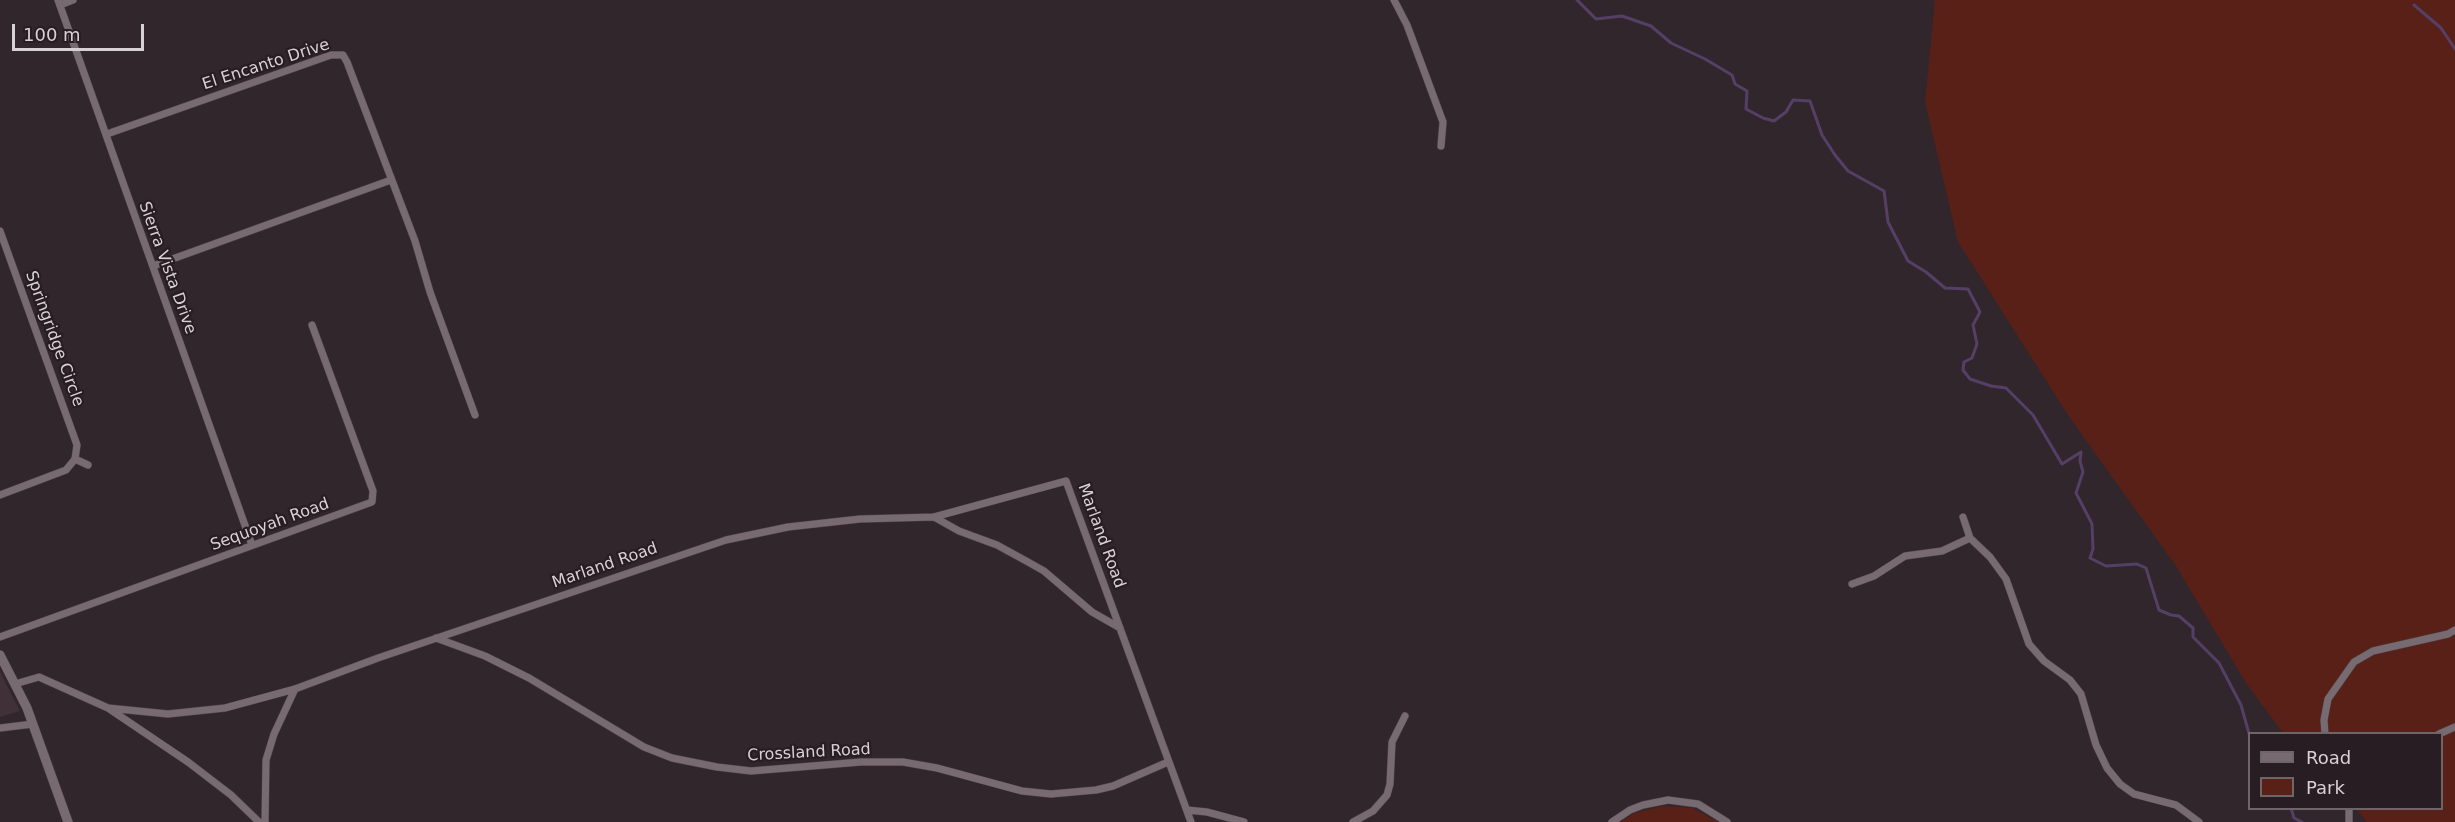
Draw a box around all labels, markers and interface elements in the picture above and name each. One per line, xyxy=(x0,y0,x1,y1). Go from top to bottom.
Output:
scale bar xyxy=(15,12,147,50)
text: 100 m xyxy=(23,24,81,45)
street label: El Encanto Drive xyxy=(200,35,332,95)
street label: Sierra Vista Drive xyxy=(134,199,200,337)
street label: Springridge Circle xyxy=(21,269,87,409)
street label: Marland Road xyxy=(1073,481,1129,591)
street label: Sequoyah Road xyxy=(208,495,332,555)
street label: Marland Road xyxy=(550,539,660,593)
legend xyxy=(2248,732,2443,810)
street label: Crossland Road xyxy=(747,740,871,766)
text: Road xyxy=(2306,747,2351,768)
text: Park xyxy=(2306,777,2345,798)

